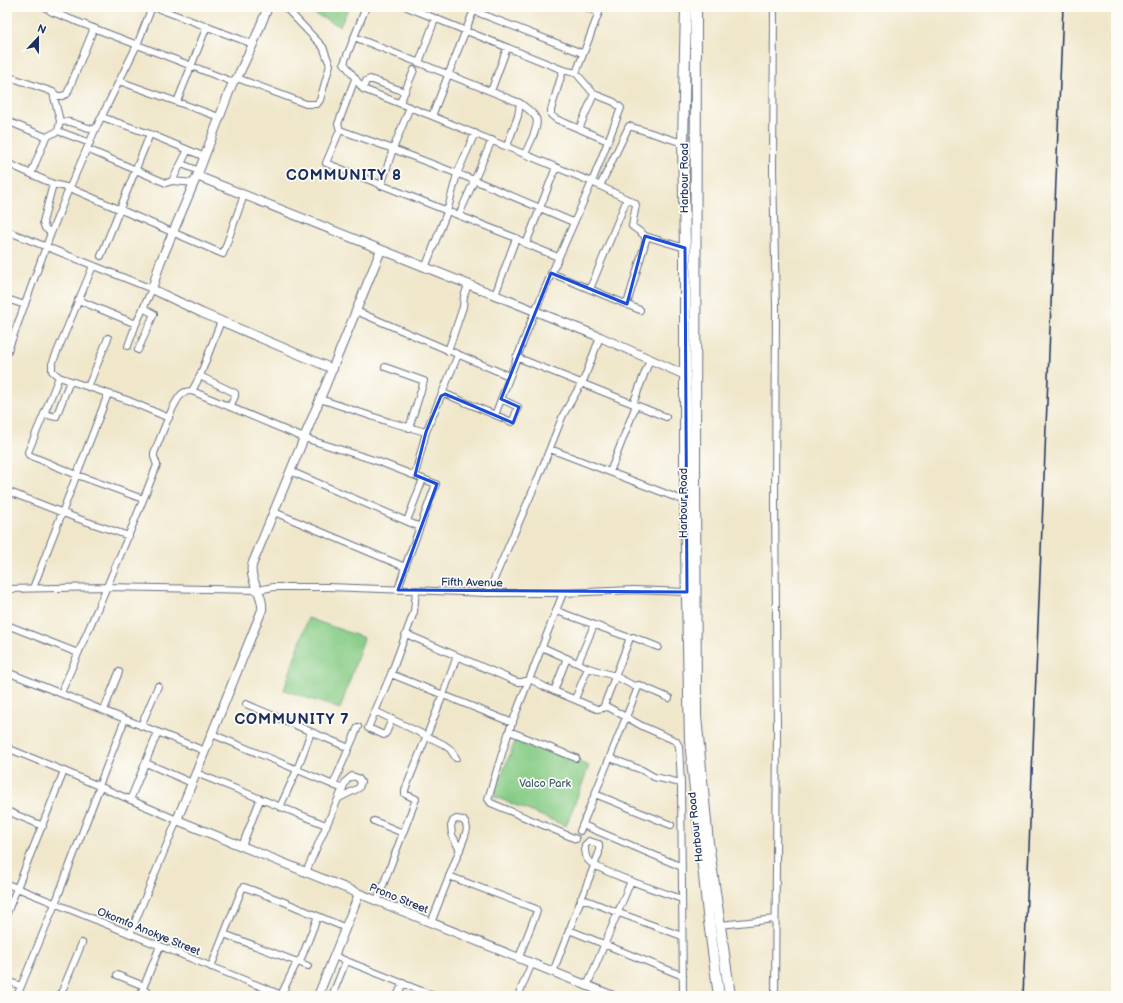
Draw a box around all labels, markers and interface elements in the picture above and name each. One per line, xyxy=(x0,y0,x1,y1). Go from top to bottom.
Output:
north arrow xyxy=(18,18,58,58)
text: N xyxy=(35,22,48,37)
street label: Harbour Road xyxy=(678,143,691,213)
district label: COMMUNITY 8 xyxy=(286,166,402,185)
street label: Harbour Road xyxy=(677,468,690,538)
street label: Fifth Avenue xyxy=(441,575,504,590)
district label: COMMUNITY 7 xyxy=(234,710,350,729)
park label: Valco Park xyxy=(519,777,571,790)
street label: Harbour Road xyxy=(685,791,706,863)
street label: Prono Street xyxy=(367,881,431,916)
street label: Okomfo Anokye Street xyxy=(95,905,203,958)

